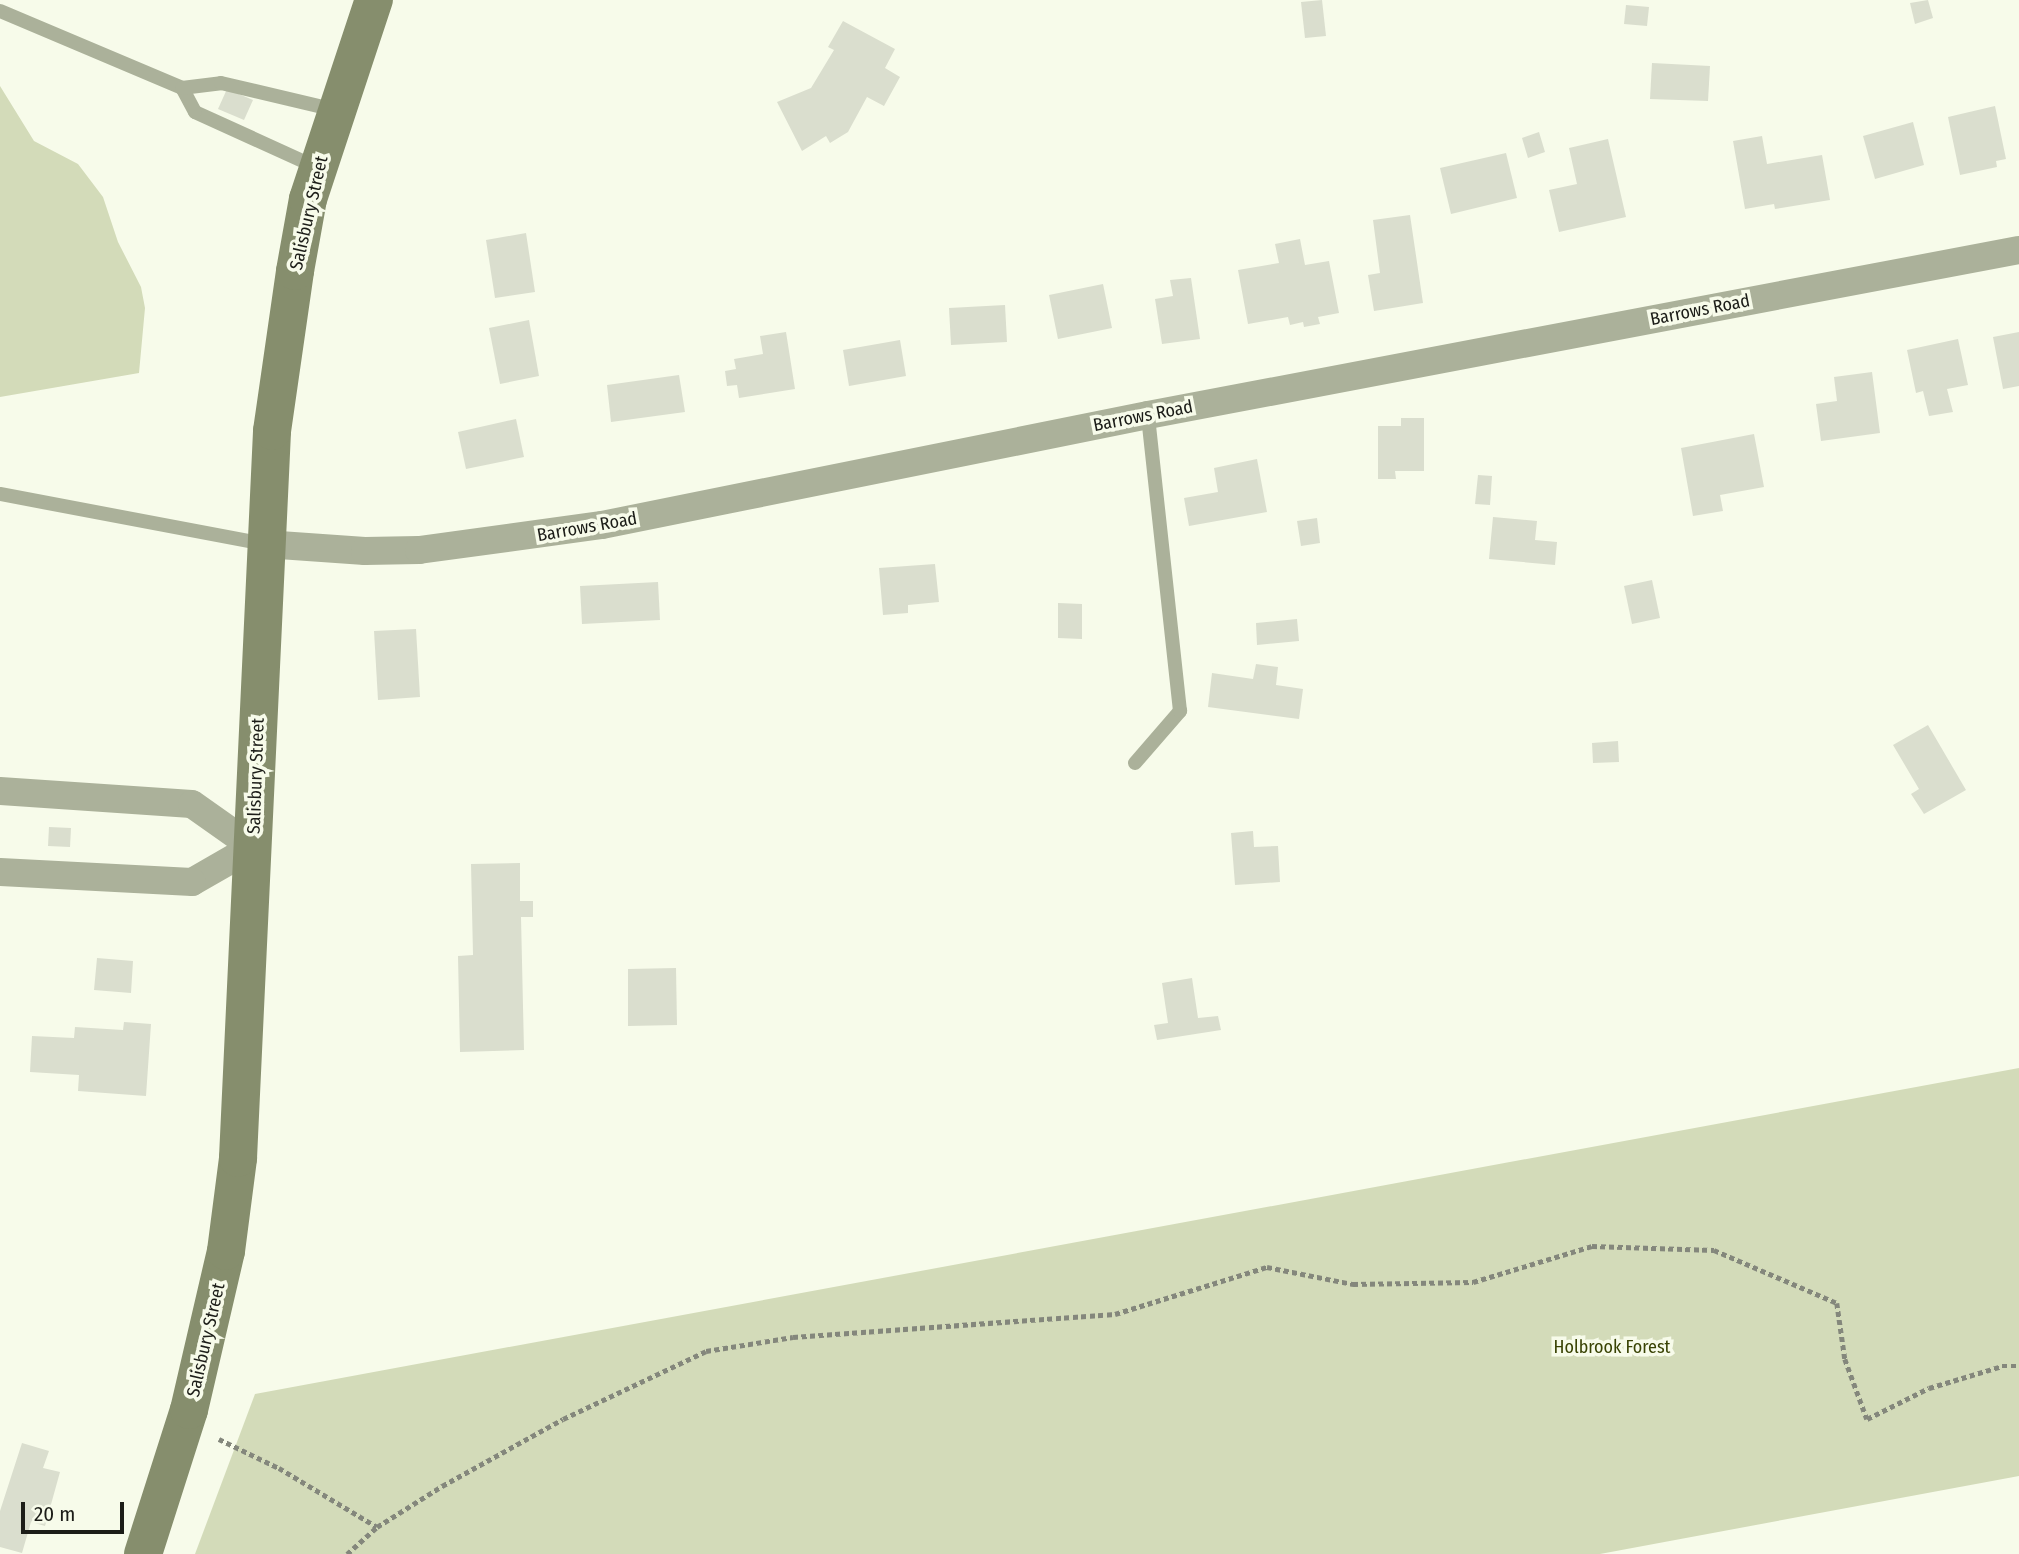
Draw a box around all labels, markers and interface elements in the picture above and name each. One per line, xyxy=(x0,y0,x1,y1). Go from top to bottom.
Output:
street label: Salisbury Street xyxy=(285,154,333,272)
street label: Barrows Road xyxy=(1648,290,1752,330)
street label: Barrows Road xyxy=(1091,396,1195,436)
street label: Barrows Road xyxy=(535,508,639,546)
street label: Salisbury Street xyxy=(243,717,269,835)
street label: Salisbury Street xyxy=(182,1281,230,1399)
park label: Holbrook Forest xyxy=(1554,1336,1670,1358)
scale bar xyxy=(24,1488,128,1532)
text: 20 m xyxy=(34,1501,75,1527)

